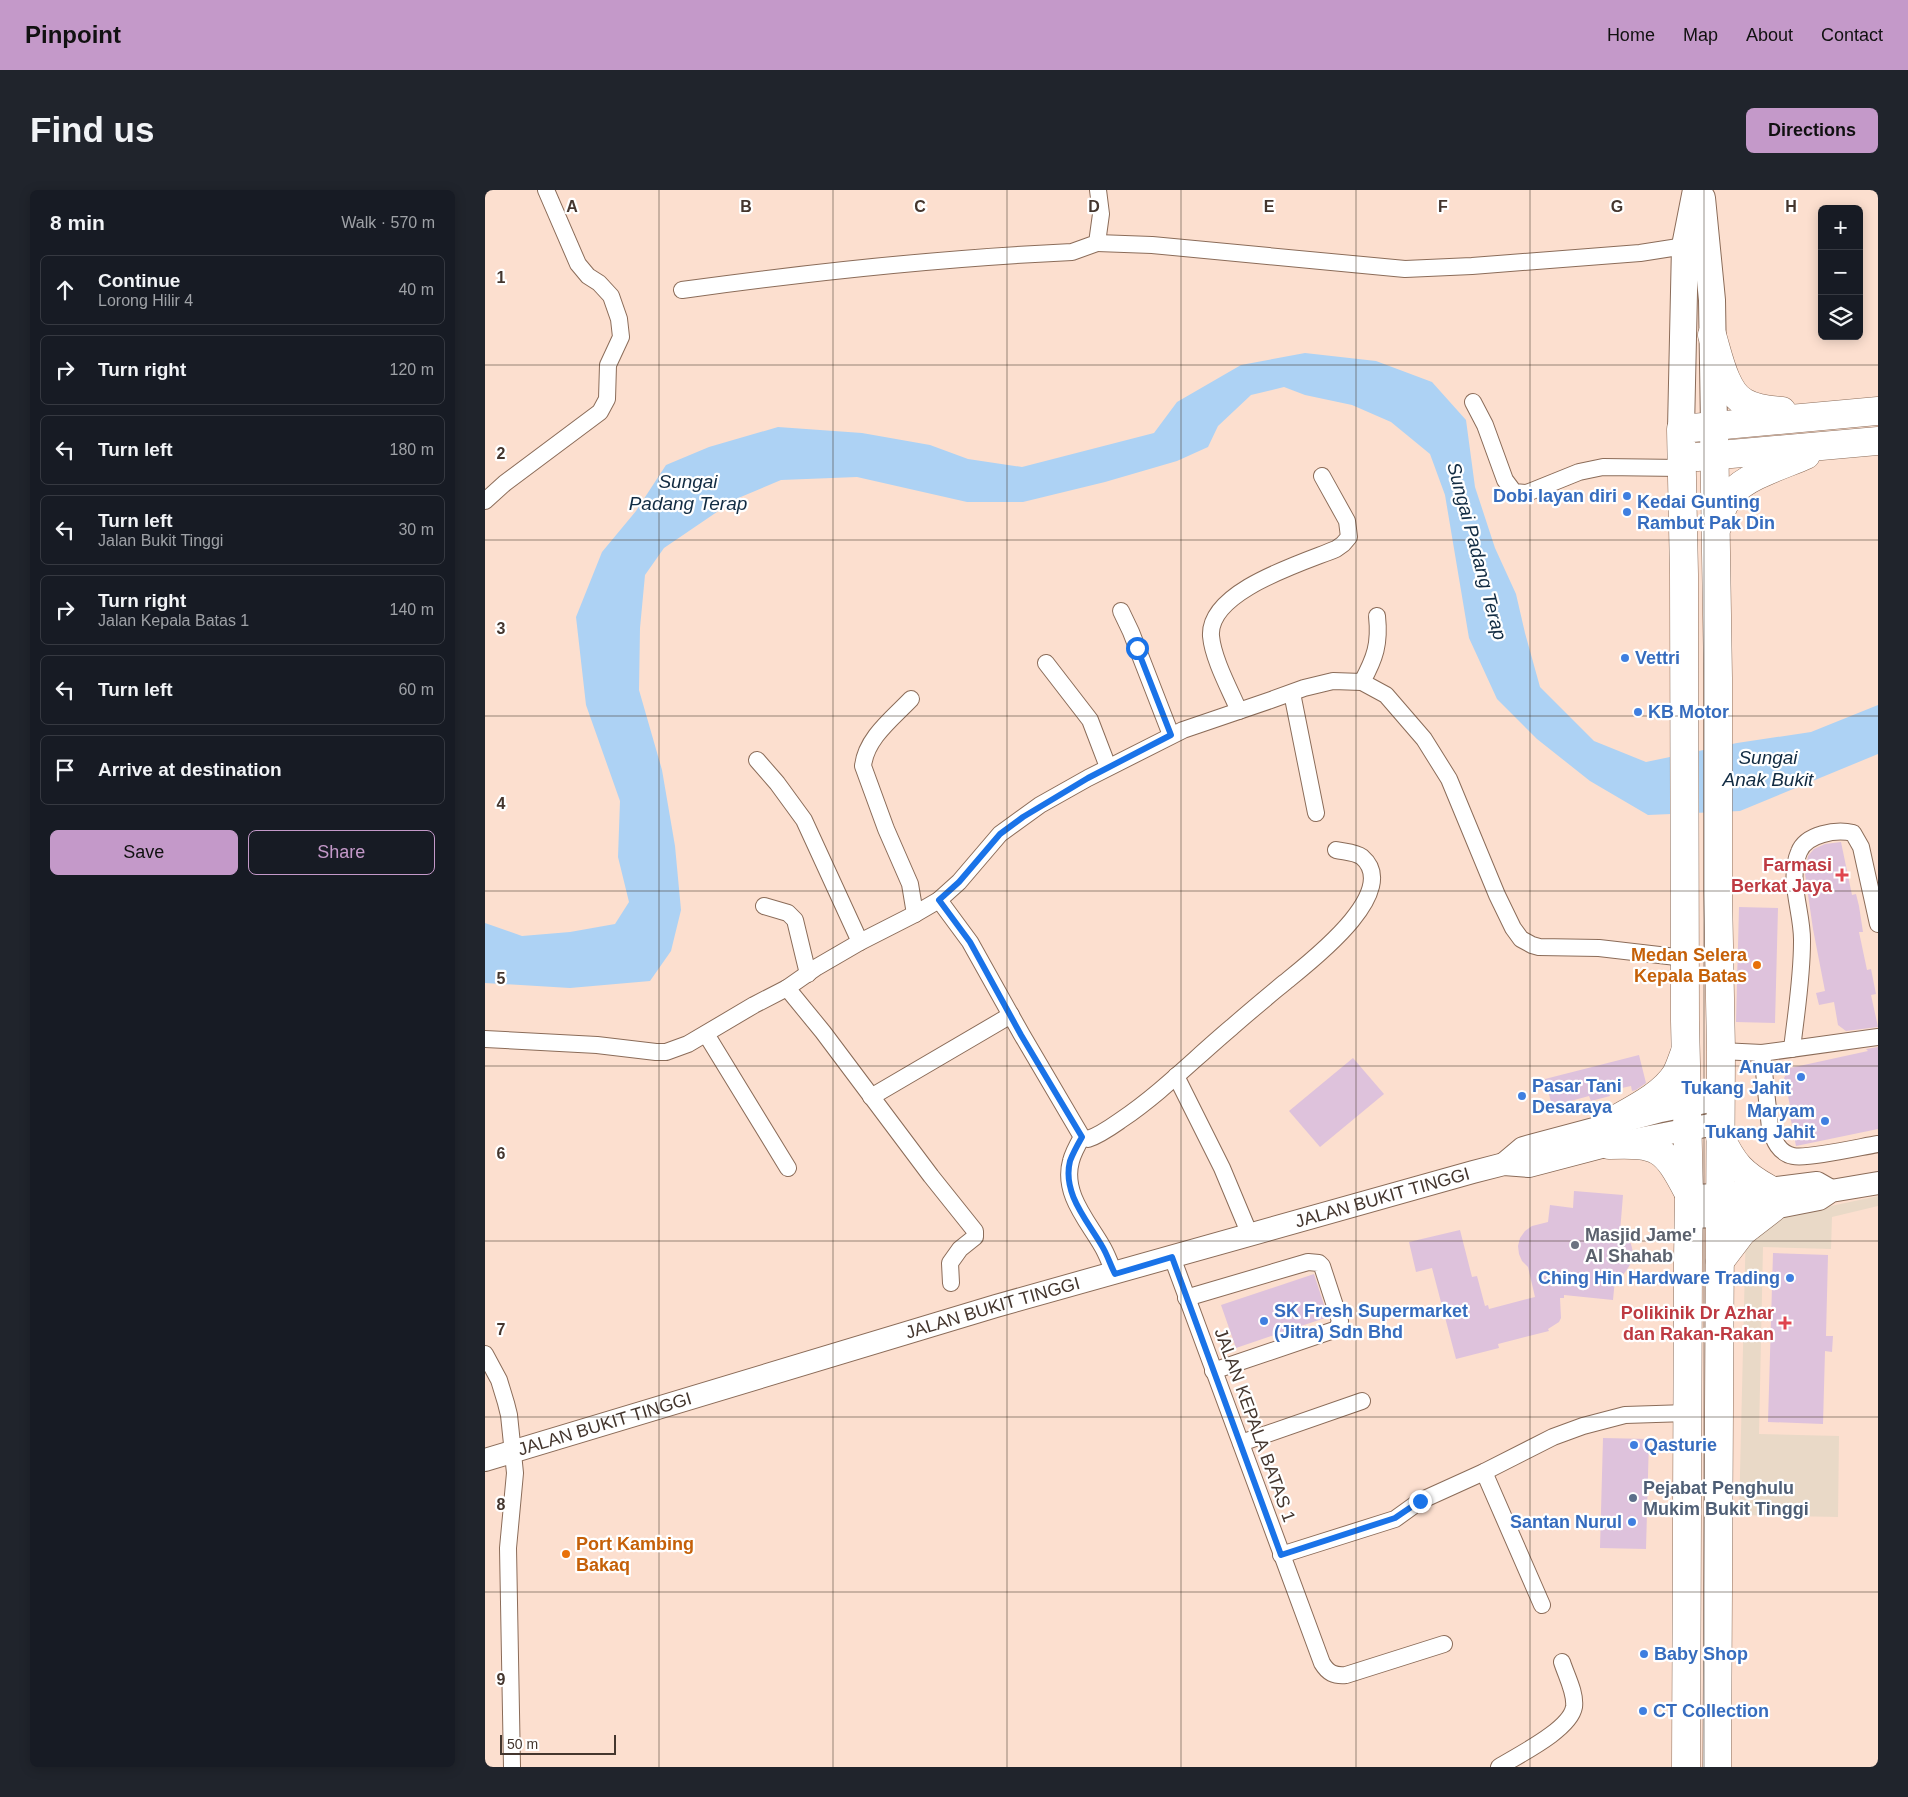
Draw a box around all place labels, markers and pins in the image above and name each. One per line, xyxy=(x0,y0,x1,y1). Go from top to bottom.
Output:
place label: Dobi layan diri xyxy=(1493,486,1617,506)
marker: Dobi layan diri xyxy=(1621,490,1633,502)
place label: Kedai Gunting Rambut Pak Din xyxy=(1637,492,1775,533)
marker: Kedai Gunting Rambut Pak Din xyxy=(1621,506,1633,518)
place label: Vettri xyxy=(1635,648,1680,668)
marker: Vettri xyxy=(1619,652,1631,664)
place label: KB Motor xyxy=(1648,702,1729,722)
marker: KB Motor xyxy=(1632,706,1644,718)
place label: Farmasi Berkat Jaya xyxy=(1731,855,1833,896)
marker: Farmasi Berkat Jaya xyxy=(1836,869,1848,881)
place label: Medan Selera Kepala Batas xyxy=(1631,945,1748,986)
marker: Medan Selera Kepala Batas xyxy=(1751,959,1763,971)
place label: Anuar Tukang Jahit xyxy=(1681,1057,1791,1098)
marker: Anuar Tukang Jahit xyxy=(1795,1071,1807,1083)
place label: Pasar Tani Desaraya xyxy=(1532,1076,1622,1117)
marker: Pasar Tani Desaraya xyxy=(1516,1090,1528,1102)
place label: Maryam Tukang Jahit xyxy=(1705,1101,1815,1142)
marker: Maryam Tukang Jahit xyxy=(1819,1115,1831,1127)
place label: Masjid Jame' Al Shahab xyxy=(1585,1225,1696,1266)
marker: Masjid Jame' Al Shahab xyxy=(1569,1239,1581,1251)
place label: Ching Hin Hardware Trading xyxy=(1538,1268,1780,1288)
marker: Ching Hin Hardware Trading xyxy=(1784,1272,1796,1284)
place label: SK Fresh Supermarket (Jitra) Sdn Bhd xyxy=(1274,1301,1468,1342)
place label: Polikinik Dr Azhar dan Rakan-Rakan xyxy=(1621,1303,1774,1344)
marker: SK Fresh Supermarket (Jitra) Sdn Bhd xyxy=(1258,1315,1270,1327)
marker: Polikinik Dr Azhar dan Rakan-Rakan xyxy=(1778,1316,1792,1330)
place label: Qasturie xyxy=(1644,1435,1717,1455)
marker: Qasturie xyxy=(1628,1439,1640,1451)
place label: Pejabat Penghulu Mukim Bukit Tinggi xyxy=(1643,1478,1809,1519)
marker: Pejabat Penghulu Mukim Bukit Tinggi xyxy=(1627,1492,1639,1504)
place label: Santan Nurul xyxy=(1510,1512,1622,1532)
marker: Santan Nurul xyxy=(1626,1516,1638,1528)
place label: Port Kambing Bakaq xyxy=(576,1534,694,1575)
marker: Port Kambing Bakaq xyxy=(560,1548,572,1560)
place label: Baby Shop xyxy=(1654,1644,1748,1664)
marker: Baby Shop xyxy=(1638,1648,1650,1660)
place label: CT Collection xyxy=(1653,1701,1769,1721)
marker: CT Collection xyxy=(1637,1705,1649,1717)

